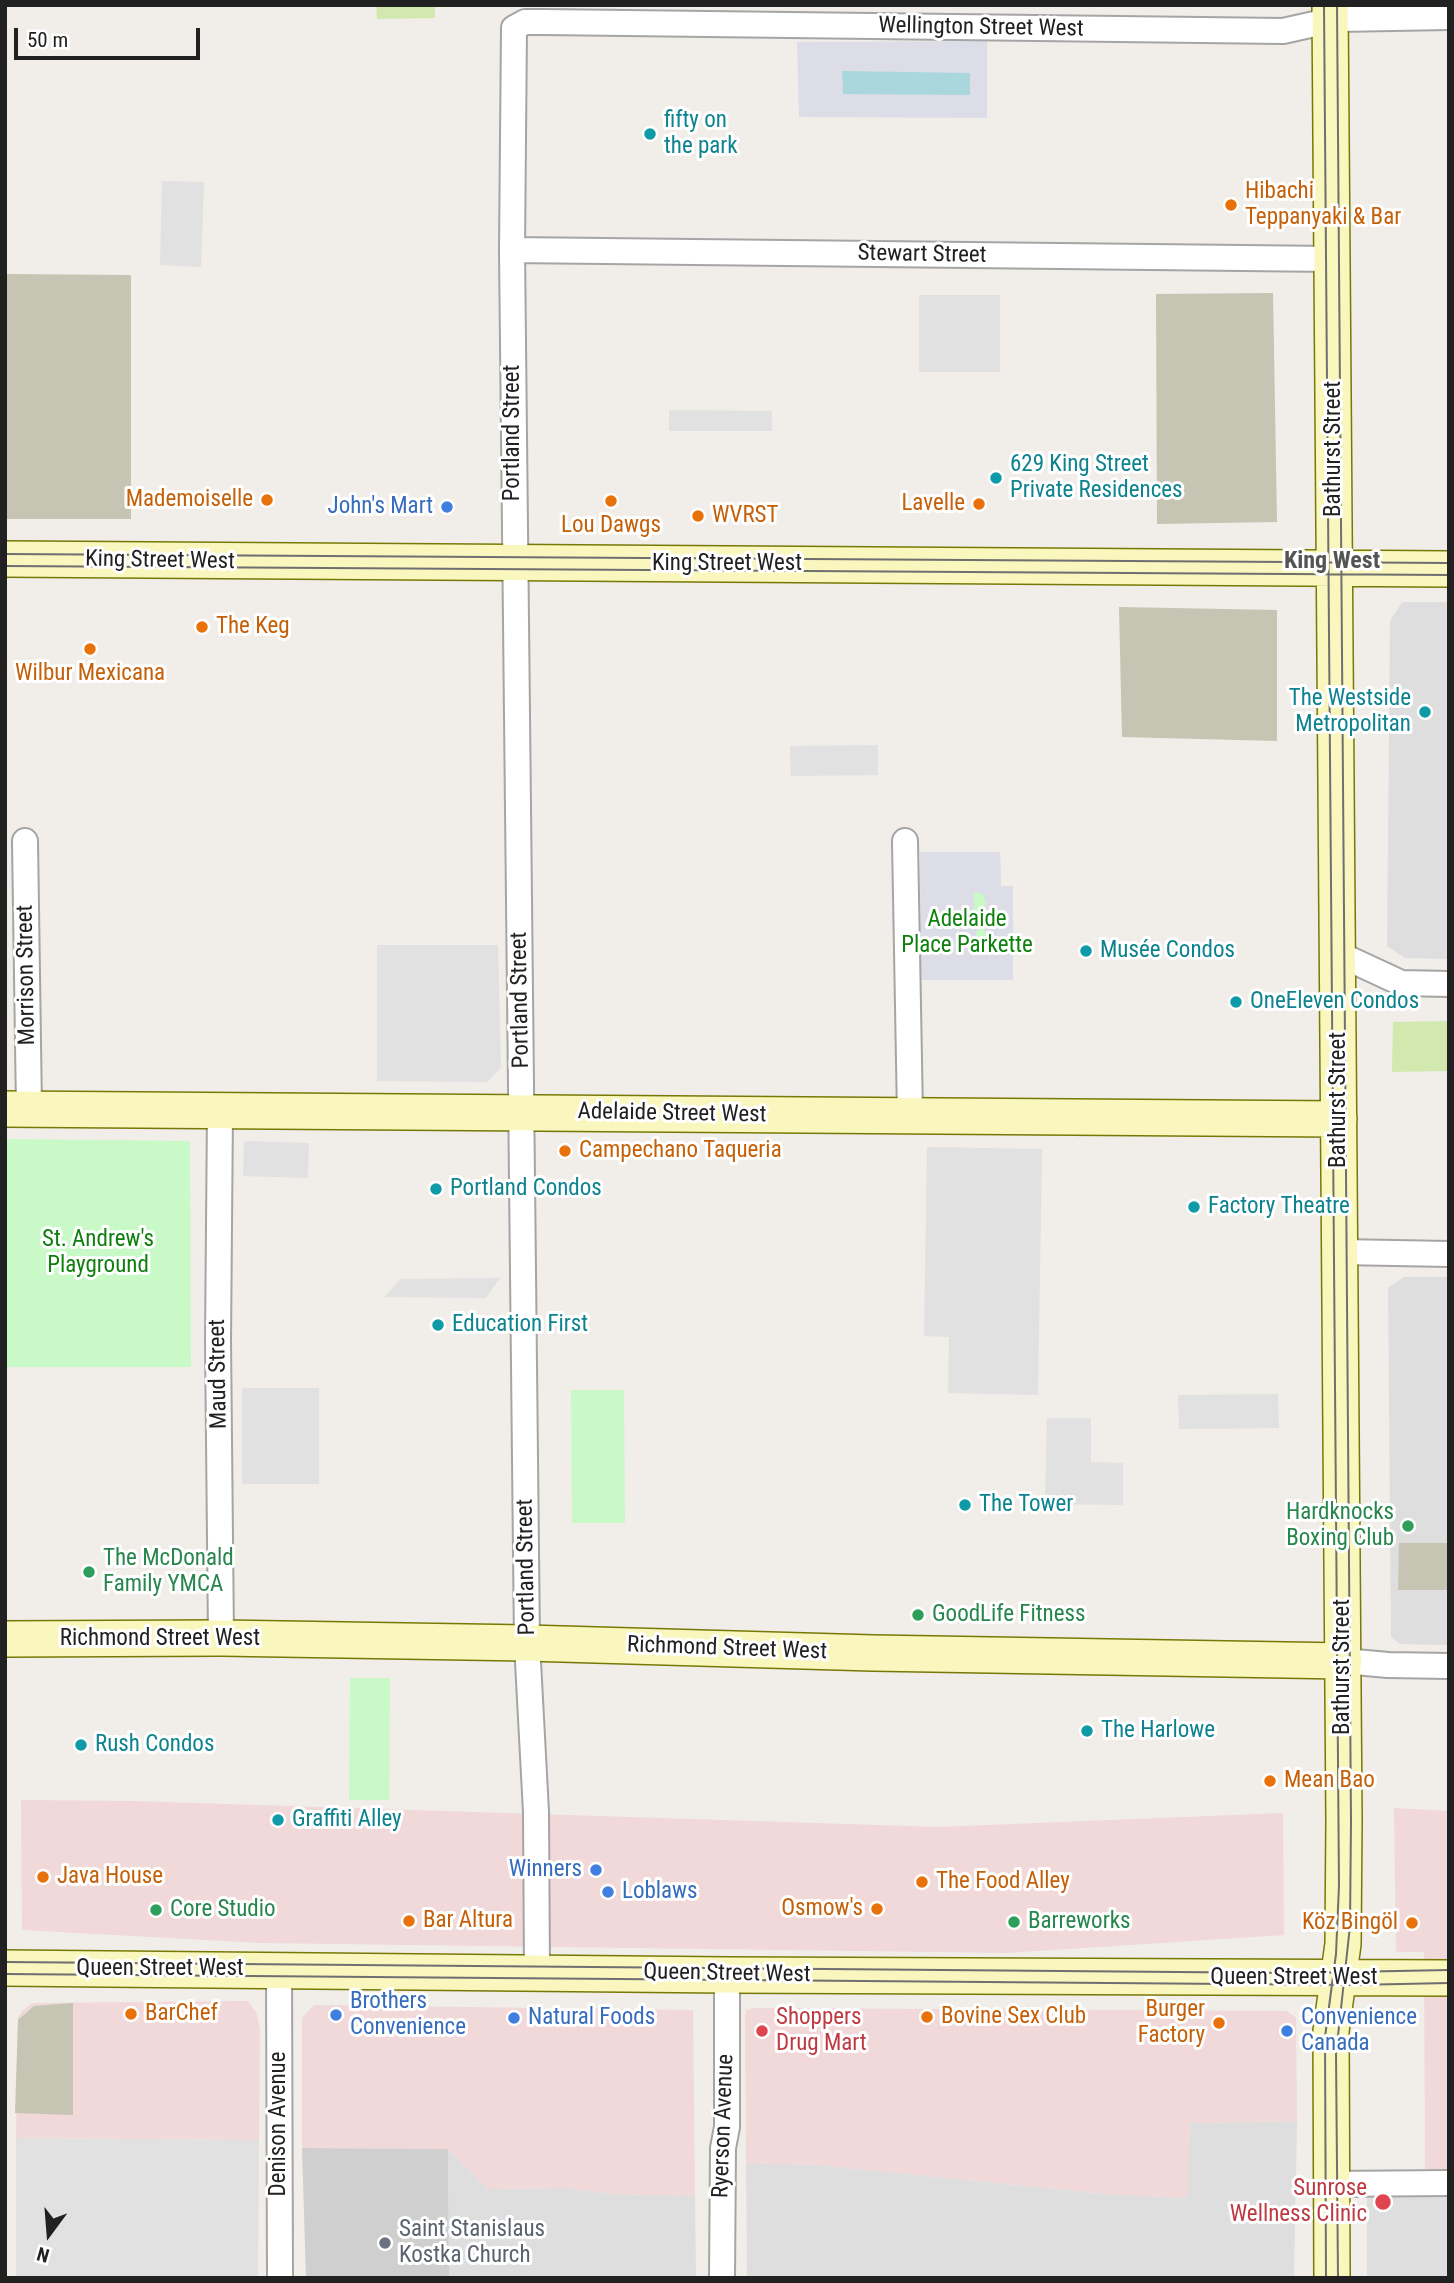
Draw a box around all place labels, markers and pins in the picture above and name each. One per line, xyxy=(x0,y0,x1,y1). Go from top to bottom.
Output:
place label: fifty on the park xyxy=(664,107,738,161)
marker: fifty on the park xyxy=(642,126,658,142)
place label: Hibachi Teppanyaki & Bar xyxy=(1245,178,1401,232)
marker: Hibachi Teppanyaki & Bar xyxy=(1223,197,1239,213)
place label: 629 King Street Private Residences xyxy=(1010,451,1183,505)
marker: 629 King Street Private Residences xyxy=(988,470,1004,486)
place label: Mademoiselle xyxy=(126,486,253,514)
place label: Lavelle xyxy=(901,490,965,518)
marker: Mademoiselle xyxy=(259,492,275,508)
place label: John's Mart xyxy=(328,493,433,521)
marker: Lou Dawgs xyxy=(603,493,619,509)
marker: Lavelle xyxy=(971,496,987,512)
marker: John's Mart xyxy=(439,499,455,515)
place label: WVRST xyxy=(712,502,779,530)
marker: WVRST xyxy=(690,508,706,524)
place label: Lou Dawgs xyxy=(561,512,661,540)
place label: The Keg xyxy=(216,613,290,641)
marker: The Keg xyxy=(194,619,210,635)
marker: Wilbur Mexicana xyxy=(82,641,98,657)
place label: Wilbur Mexicana xyxy=(15,660,165,688)
place label: The Westside Metropolitan xyxy=(1289,685,1411,739)
marker: The Westside Metropolitan xyxy=(1417,704,1433,720)
place label: Musée Condos xyxy=(1100,937,1235,965)
marker: Musée Condos xyxy=(1078,943,1094,959)
place label: OneEleven Condos xyxy=(1250,988,1419,1016)
marker: OneEleven Condos xyxy=(1228,994,1244,1010)
place label: Campechano Taqueria xyxy=(579,1137,782,1165)
marker: Campechano Taqueria xyxy=(557,1143,573,1159)
place label: Portland Condos xyxy=(450,1175,602,1203)
marker: Portland Condos xyxy=(428,1181,444,1197)
place label: Factory Theatre xyxy=(1208,1193,1350,1221)
marker: Factory Theatre xyxy=(1186,1199,1202,1215)
place label: Education First xyxy=(452,1311,588,1339)
marker: Education First xyxy=(430,1317,446,1333)
place label: The Tower xyxy=(979,1491,1073,1519)
marker: The Tower xyxy=(957,1497,973,1513)
place label: Hardknocks Boxing Club xyxy=(1286,1499,1394,1553)
marker: Hardknocks Boxing Club xyxy=(1400,1518,1416,1534)
place label: The McDonald Family YMCA xyxy=(103,1545,234,1599)
marker: The McDonald Family YMCA xyxy=(81,1564,97,1580)
place label: GoodLife Fitness xyxy=(932,1601,1085,1629)
marker: GoodLife Fitness xyxy=(910,1607,926,1623)
place label: The Harlowe xyxy=(1101,1717,1215,1745)
marker: The Harlowe xyxy=(1079,1723,1095,1739)
place label: Rush Condos xyxy=(95,1731,214,1759)
marker: Rush Condos xyxy=(73,1737,89,1753)
place label: Mean Bao xyxy=(1284,1767,1375,1795)
marker: Mean Bao xyxy=(1262,1773,1278,1789)
place label: Graffiti Alley xyxy=(292,1806,402,1834)
marker: Graffiti Alley xyxy=(270,1812,286,1828)
place label: Winners xyxy=(509,1856,582,1884)
marker: Winners xyxy=(588,1862,604,1878)
place label: Java House xyxy=(57,1863,163,1891)
place label: The Food Alley xyxy=(936,1868,1070,1896)
marker: Java House xyxy=(35,1869,51,1885)
marker: The Food Alley xyxy=(914,1874,930,1890)
place label: Loblaws xyxy=(622,1878,698,1906)
marker: Loblaws xyxy=(600,1884,616,1900)
place label: Osmow's xyxy=(781,1895,863,1923)
place label: Core Studio xyxy=(170,1896,276,1924)
marker: Osmow's xyxy=(869,1901,885,1917)
marker: Core Studio xyxy=(148,1902,164,1918)
place label: Bar Altura xyxy=(423,1907,513,1935)
place label: Barreworks xyxy=(1028,1908,1131,1936)
place label: Köz Bingöl xyxy=(1302,1909,1398,1937)
marker: Bar Altura xyxy=(401,1913,417,1929)
marker: Barreworks xyxy=(1006,1914,1022,1930)
marker: Köz Bingöl xyxy=(1404,1915,1420,1931)
place label: Brothers Convenience xyxy=(350,1988,466,2042)
place label: Burger Factory xyxy=(1138,1996,1205,2050)
place label: BarChef xyxy=(145,2000,218,2028)
place label: Bovine Sex Club xyxy=(941,2003,1086,2031)
place label: Natural Foods xyxy=(528,2004,655,2032)
place label: Shoppers Drug Mart xyxy=(776,2004,867,2058)
place label: Convenience Canada xyxy=(1301,2004,1417,2058)
marker: BarChef xyxy=(123,2006,139,2022)
marker: Brothers Convenience xyxy=(328,2007,344,2023)
marker: Bovine Sex Club xyxy=(919,2009,935,2025)
marker: Natural Foods xyxy=(506,2010,522,2026)
marker: Burger Factory xyxy=(1211,2015,1227,2031)
marker: Shoppers Drug Mart xyxy=(754,2023,770,2039)
marker: Convenience Canada xyxy=(1279,2023,1295,2039)
place label: Sunrose Wellness Clinic xyxy=(1230,2175,1367,2229)
marker: Sunrose Wellness Clinic xyxy=(1373,2192,1393,2212)
place label: Saint Stanislaus Kostka Church xyxy=(399,2216,545,2270)
marker: Saint Stanislaus Kostka Church xyxy=(377,2235,393,2251)

